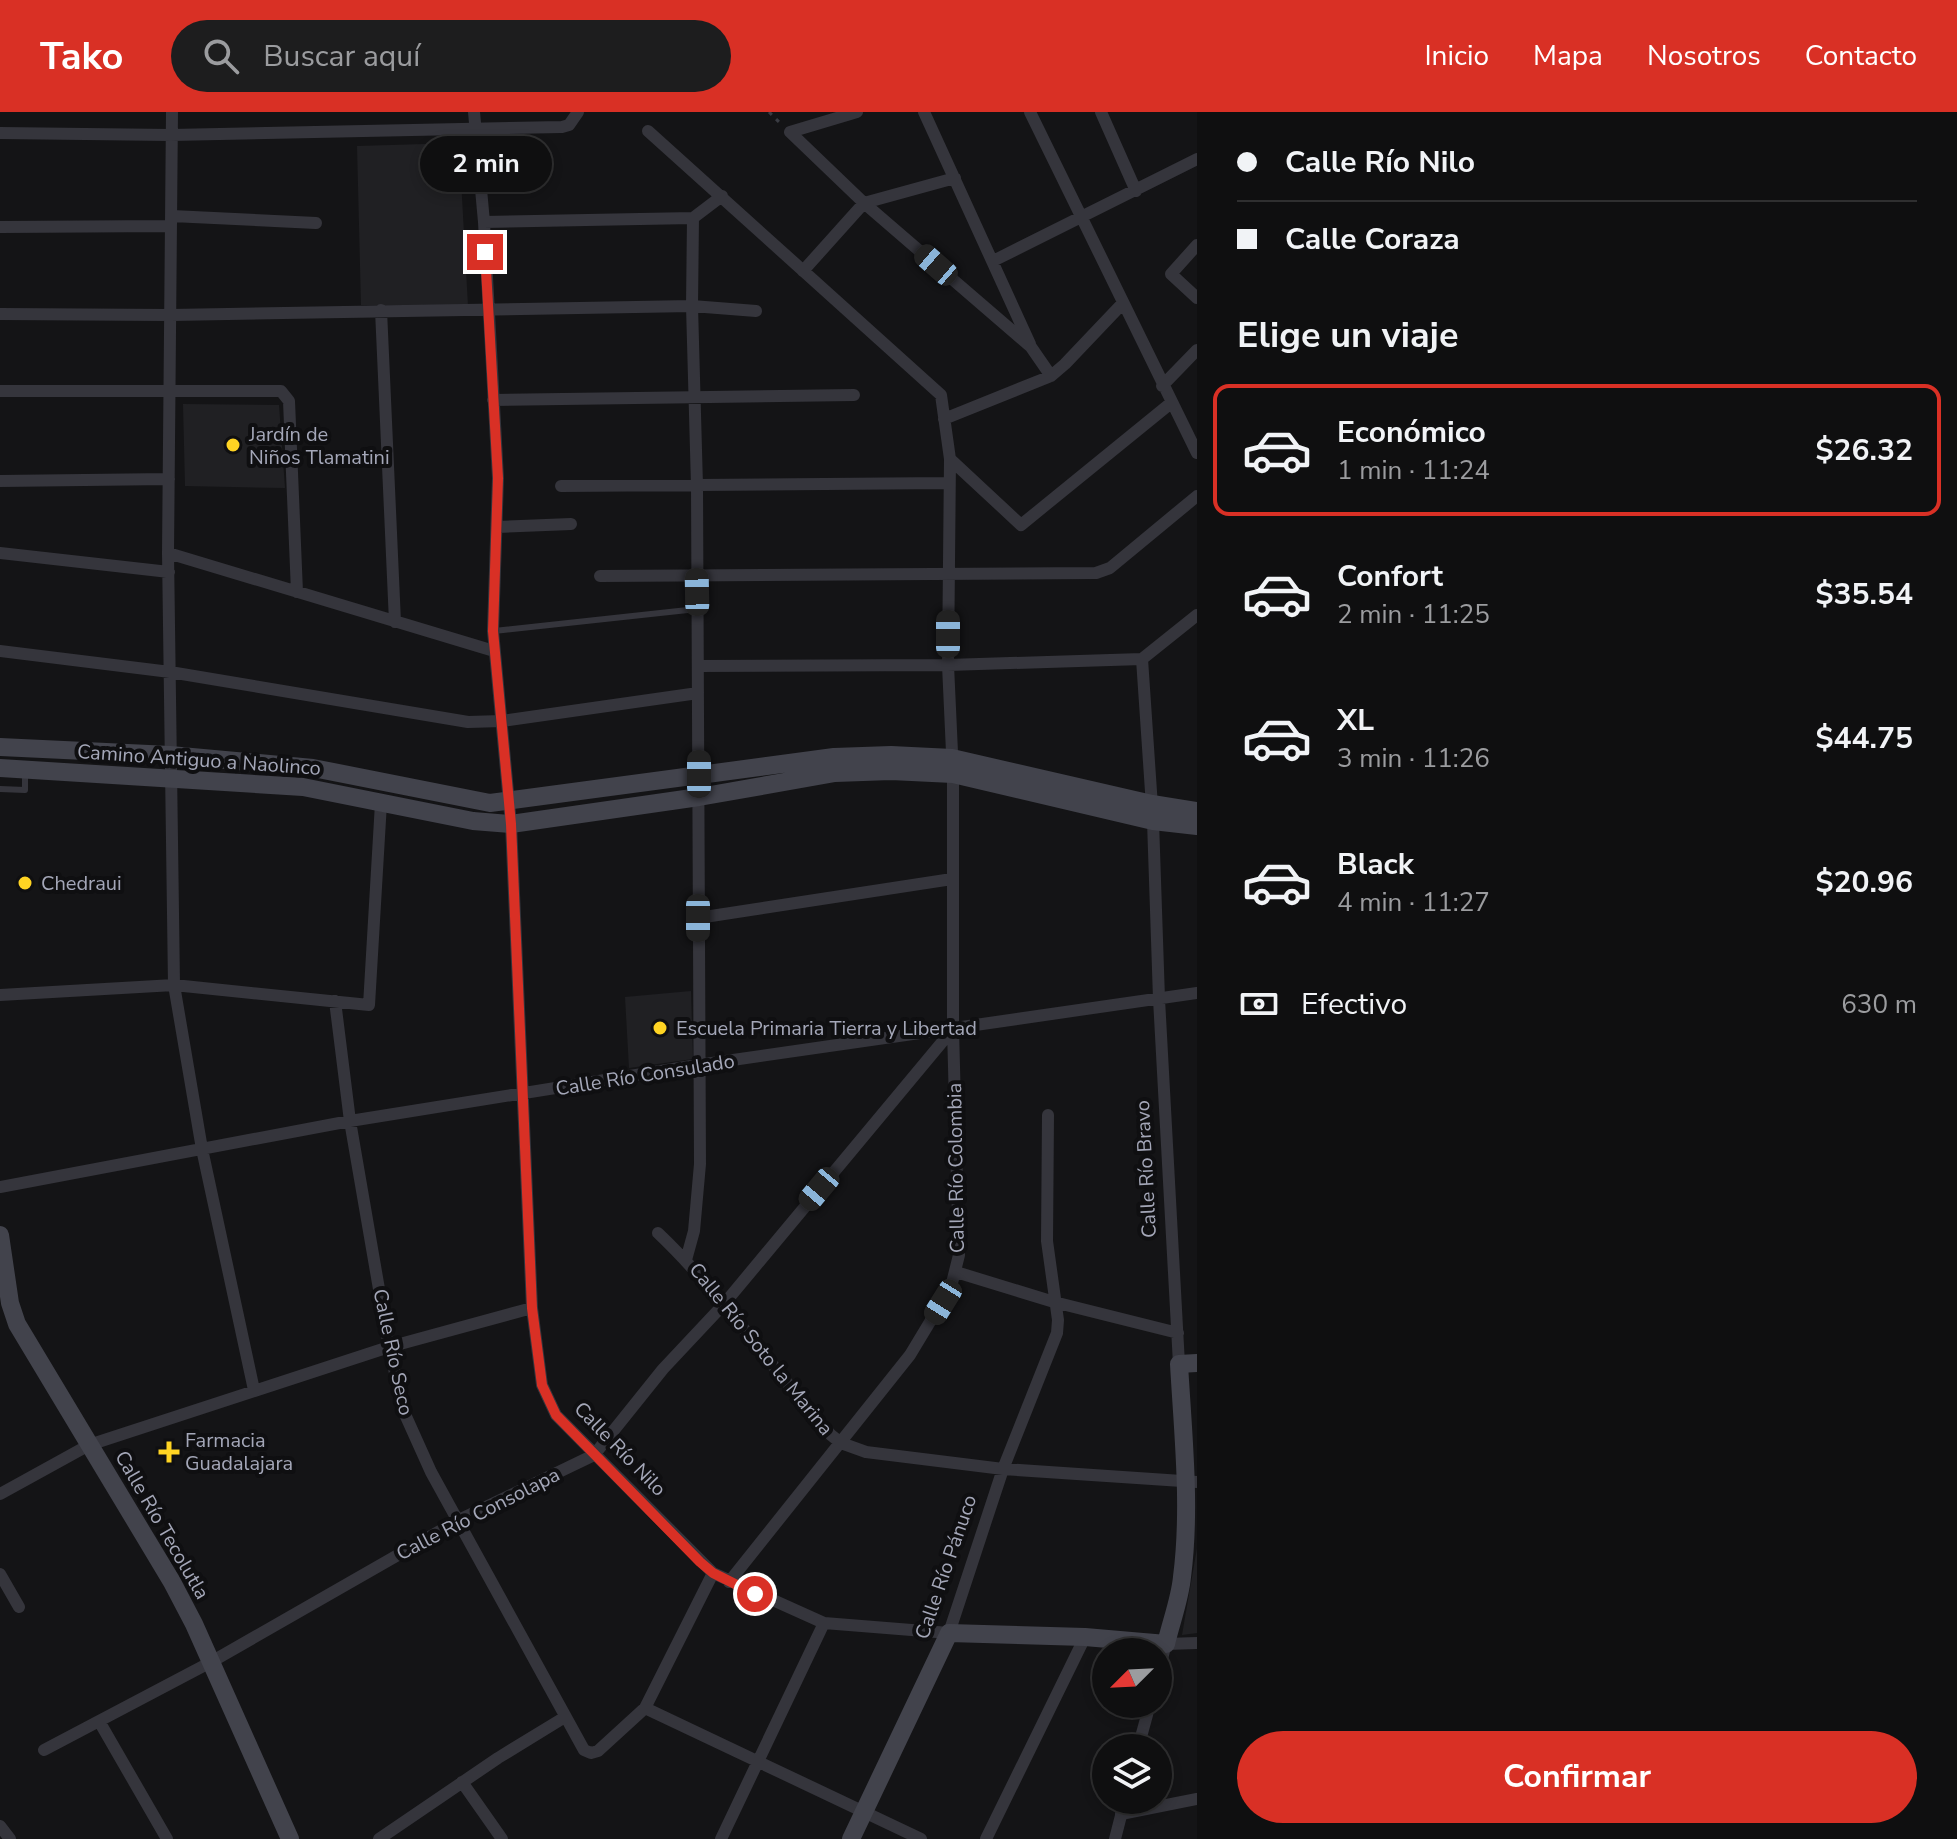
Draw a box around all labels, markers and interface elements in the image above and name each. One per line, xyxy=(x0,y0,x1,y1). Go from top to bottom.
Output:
search box xyxy=(171,20,731,92)
text: Tako xyxy=(40,31,123,82)
icon: search xyxy=(199,34,243,78)
text: Buscar aquí xyxy=(263,36,420,77)
text: Inicio xyxy=(1424,37,1489,75)
text: Mapa xyxy=(1533,37,1603,75)
text: Nosotros xyxy=(1647,37,1761,75)
text: Contacto xyxy=(1805,37,1917,75)
callout: 2 min xyxy=(419,136,551,192)
text: Calle Río Nilo xyxy=(1285,142,1475,183)
text: 2 min xyxy=(452,146,520,181)
text: Calle Coraza xyxy=(1285,219,1460,260)
route end xyxy=(467,234,503,270)
car xyxy=(910,240,962,290)
text: Elige un viaje xyxy=(1237,311,1458,360)
text: Económico xyxy=(1337,412,1486,453)
icon: car xyxy=(1241,414,1313,486)
place label: Jardín de Niños Tlamatini xyxy=(248,421,390,471)
text: $26.32 xyxy=(1816,430,1913,471)
marker: Jardín de Niños Tlamatini xyxy=(224,436,242,454)
text: 1 min · 11:24 xyxy=(1337,453,1490,488)
text: Confort xyxy=(1337,556,1443,597)
icon: car xyxy=(1241,558,1313,630)
car xyxy=(685,568,709,616)
text: $35.54 xyxy=(1816,574,1913,615)
text: 2 min · 11:25 xyxy=(1337,597,1490,632)
car xyxy=(936,610,960,658)
text: XL xyxy=(1337,700,1374,741)
icon: car xyxy=(1241,702,1313,774)
text: $44.75 xyxy=(1816,718,1913,759)
street label: Camino Antiguo a Naolinco xyxy=(76,738,322,782)
text: 3 min · 11:26 xyxy=(1337,741,1490,776)
car xyxy=(687,750,711,798)
text: Black xyxy=(1337,844,1414,885)
icon: car xyxy=(1241,846,1313,918)
text: $20.96 xyxy=(1816,862,1913,903)
place label: Chedraui xyxy=(41,870,122,897)
marker: Chedraui xyxy=(16,874,34,892)
text: 4 min · 11:27 xyxy=(1337,885,1490,920)
car xyxy=(686,894,710,942)
icon: cash xyxy=(1237,982,1281,1026)
text: Efectivo xyxy=(1301,984,1407,1025)
text: 630 m xyxy=(1841,987,1917,1022)
place label: Escuela Primaria Tierra y Libertad xyxy=(676,1015,977,1042)
marker: Escuela Primaria Tierra y Libertad xyxy=(651,1019,669,1037)
street label: Calle Río Consulado xyxy=(554,1048,736,1102)
street label: Calle Río Colombia xyxy=(941,1083,971,1253)
street label: Calle Río Bravo xyxy=(1129,1099,1163,1239)
car xyxy=(794,1163,844,1215)
street label: Calle Río Soto la Marina xyxy=(683,1257,839,1441)
car xyxy=(920,1275,966,1329)
street label: Calle Río Seco xyxy=(366,1286,420,1418)
street label: Calle Río Nilo xyxy=(568,1396,672,1502)
place label: Farmacia Guadalajara xyxy=(185,1427,293,1477)
marker: Farmacia Guadalajara xyxy=(160,1443,178,1461)
street label: Calle Río Tecolutla xyxy=(108,1446,216,1604)
street label: Calle Río Consolapa xyxy=(392,1461,564,1567)
street label: Calle Río Pánuco xyxy=(909,1491,983,1643)
route start xyxy=(737,1576,773,1612)
north arrow xyxy=(1092,1638,1172,1718)
map controls xyxy=(1092,1638,1172,1814)
button: Confirmar xyxy=(1237,1731,1917,1823)
button: layers xyxy=(1092,1734,1172,1814)

